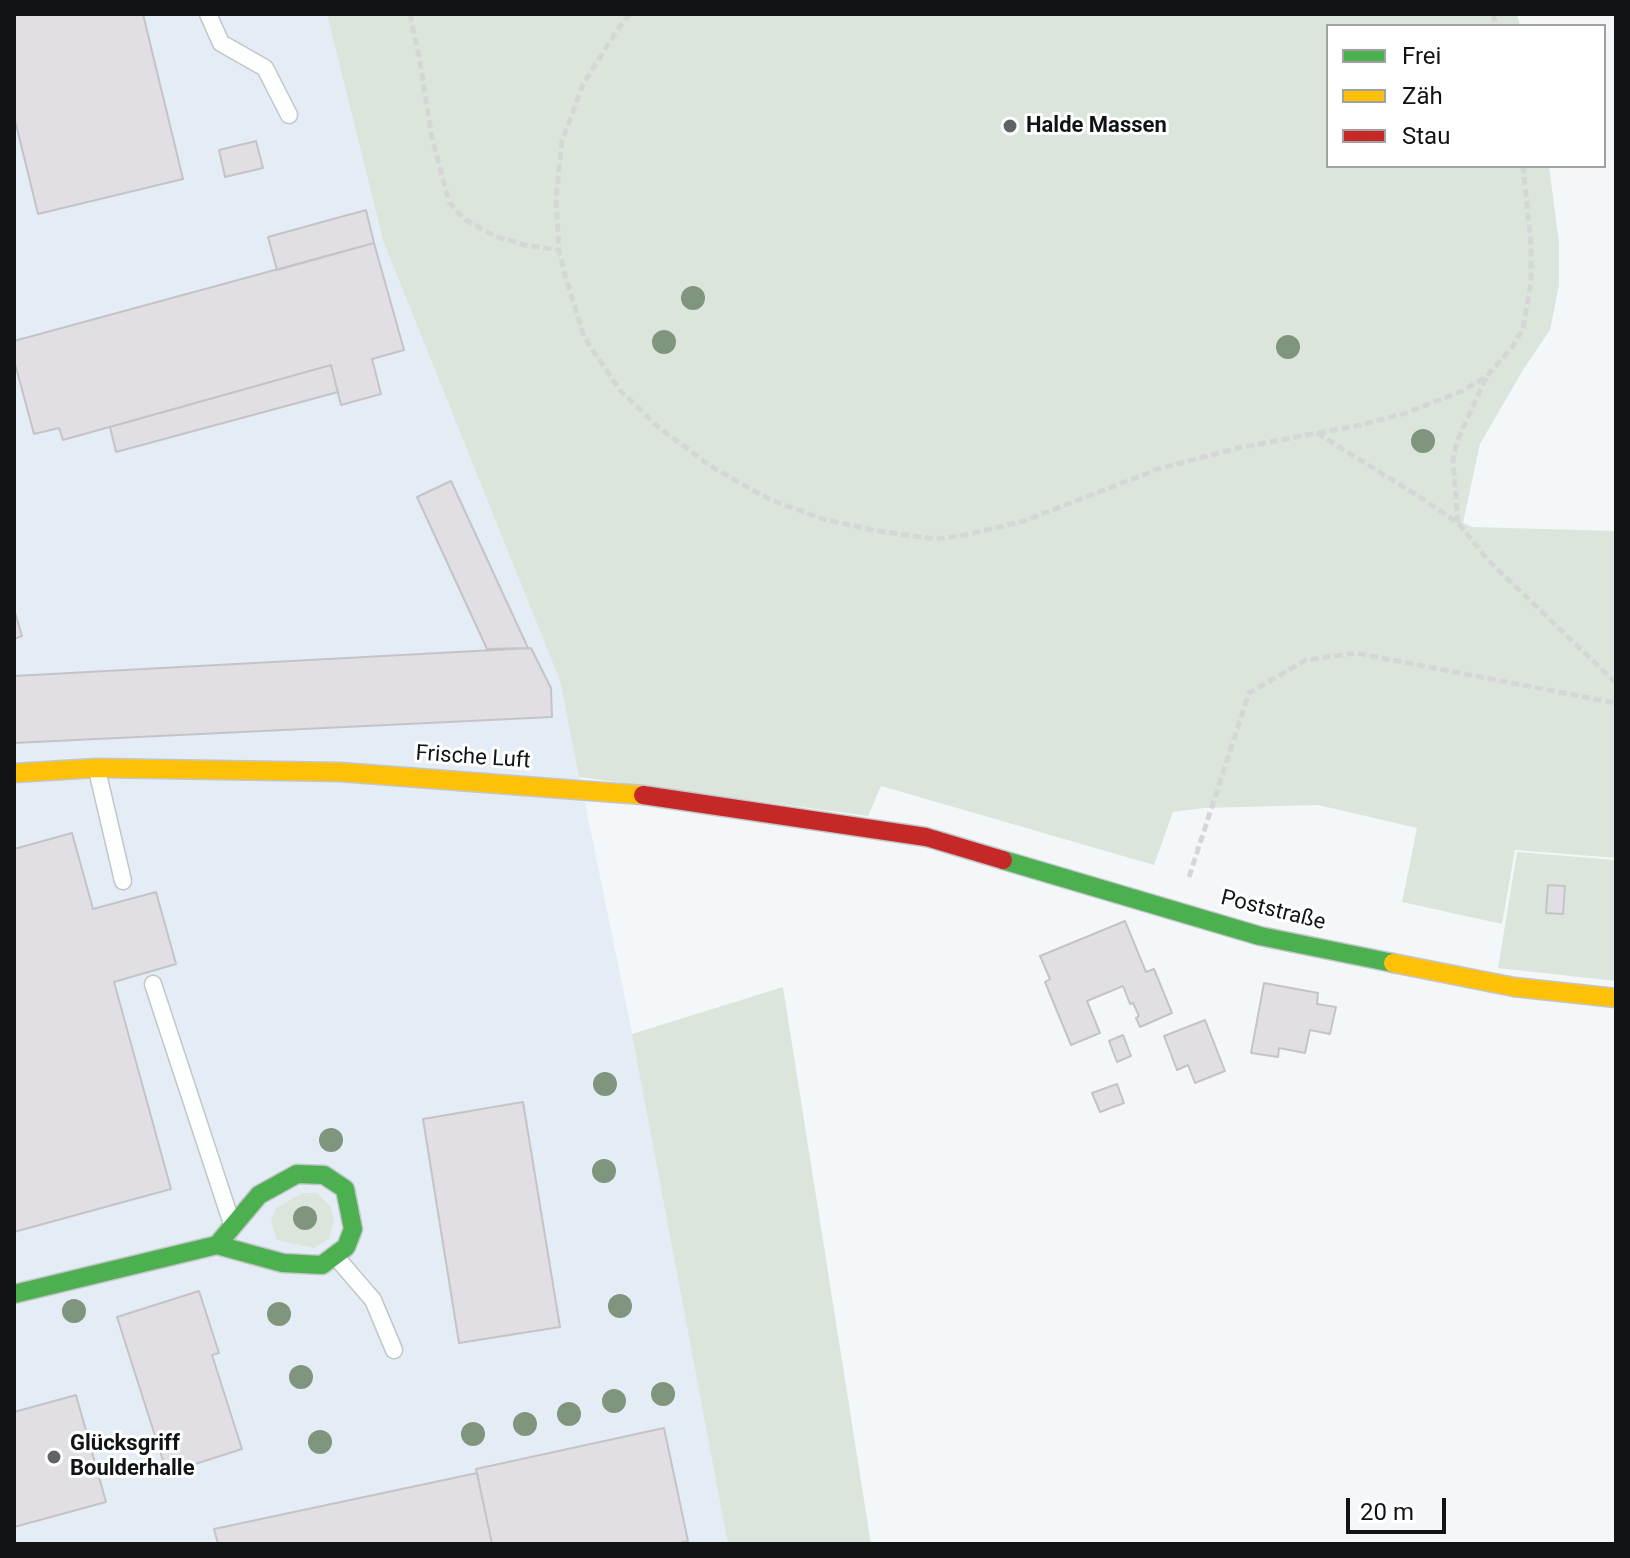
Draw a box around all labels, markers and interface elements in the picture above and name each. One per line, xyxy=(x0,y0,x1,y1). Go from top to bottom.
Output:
legend xyxy=(1326,24,1606,168)
text: Frei xyxy=(1402,42,1441,70)
text: Zäh xyxy=(1402,82,1443,110)
place label: Halde Massen xyxy=(1026,113,1167,139)
marker: Halde Massen xyxy=(1001,117,1019,135)
text: Stau xyxy=(1402,122,1450,150)
street label: Frische Luft xyxy=(415,741,531,775)
street label: Poststraße xyxy=(1218,885,1328,937)
place label: Glücksgriff Boulderhalle xyxy=(70,1431,195,1482)
marker: Glücksgriff Boulderhalle xyxy=(45,1448,63,1466)
scale bar xyxy=(1350,1482,1450,1532)
text: 20 m xyxy=(1360,1498,1414,1526)

